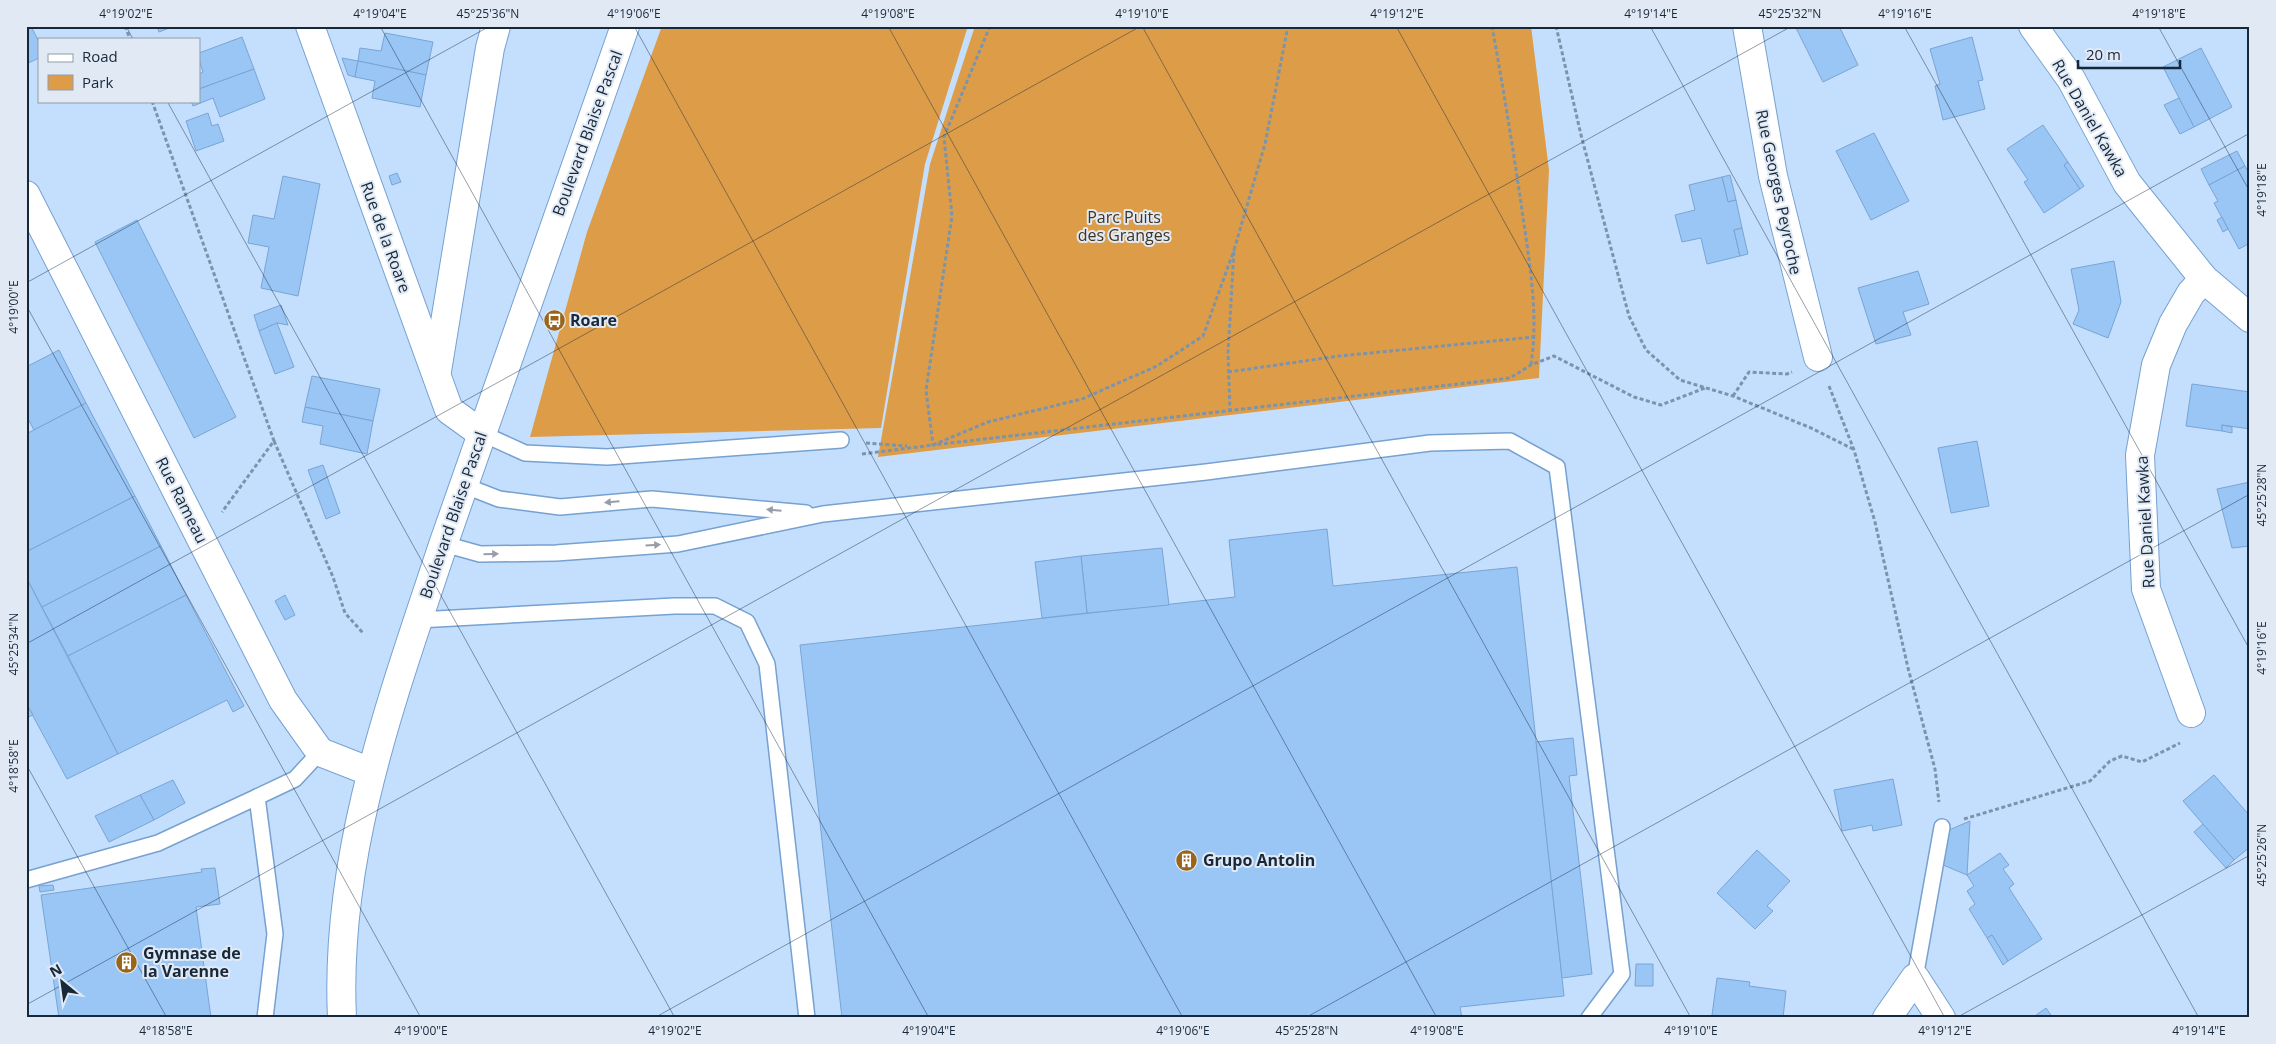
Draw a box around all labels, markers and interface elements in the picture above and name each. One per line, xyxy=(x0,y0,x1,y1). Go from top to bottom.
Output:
text: 4°19'02"E xyxy=(99,5,153,22)
text: 4°19'04"E xyxy=(353,5,407,22)
text: 45°25'36"N xyxy=(457,5,519,22)
text: 4°19'06"E xyxy=(607,5,661,22)
text: 4°19'08"E xyxy=(861,5,915,22)
text: 4°19'10"E xyxy=(1115,5,1169,22)
text: 4°19'12"E xyxy=(1370,5,1424,22)
text: 4°19'14"E xyxy=(1624,5,1678,22)
text: 45°25'32"N xyxy=(1759,5,1821,22)
text: 4°19'16"E xyxy=(1878,5,1932,22)
text: 4°19'18"E xyxy=(2132,5,2186,22)
legend xyxy=(38,38,200,102)
scale bar xyxy=(2078,38,2181,70)
text: 20 m xyxy=(2086,44,2121,64)
text: Road xyxy=(82,46,118,66)
street label: Boulevard Blaise Pascal xyxy=(547,47,627,219)
street label: Rue Daniel Kawka xyxy=(2047,55,2133,181)
text: Park xyxy=(82,72,113,92)
street label: Rue Georges Peyroche xyxy=(1751,107,1807,277)
text: 4°19'18"E xyxy=(2253,163,2270,217)
street label: Rue de la Roare xyxy=(356,178,416,296)
park label: Parc Puits des Granges xyxy=(1078,206,1170,246)
text: 4°19'00"E xyxy=(5,280,22,334)
bus stop icon: Roare xyxy=(542,308,566,332)
place label: Roare xyxy=(570,309,617,331)
street label: Boulevard Blaise Pascal xyxy=(414,429,492,601)
street label: Rue Rameau xyxy=(151,453,213,547)
street label: Rue Daniel Kawka xyxy=(2131,455,2159,589)
text: 45°25'28"N xyxy=(2253,464,2270,526)
one-way arrow xyxy=(604,499,620,507)
one-way arrow xyxy=(766,506,782,514)
one-way arrow xyxy=(646,541,662,549)
one-way arrow xyxy=(483,550,499,558)
text: 45°25'34"N xyxy=(5,613,22,675)
text: 4°19'16"E xyxy=(2253,621,2270,675)
text: 4°18'58"E xyxy=(5,739,22,793)
text: 45°25'26"N xyxy=(2253,824,2270,886)
building icon: Grupo Antolin xyxy=(1175,848,1199,872)
place label: Grupo Antolin xyxy=(1203,849,1315,871)
place label: Gymnase de la Varenne xyxy=(143,942,241,982)
building icon: Gymnase de la Varenne xyxy=(115,950,139,974)
north arrow xyxy=(38,956,88,1006)
text: N xyxy=(46,959,65,981)
text: 4°18'58"E xyxy=(139,1022,193,1039)
text: 4°19'00"E xyxy=(394,1022,448,1039)
text: 4°19'02"E xyxy=(648,1022,702,1039)
text: 4°19'04"E xyxy=(902,1022,956,1039)
text: 4°19'06"E xyxy=(1156,1022,1210,1039)
text: 45°25'28"N xyxy=(1276,1022,1338,1039)
text: 4°19'08"E xyxy=(1410,1022,1464,1039)
text: 4°19'10"E xyxy=(1664,1022,1718,1039)
text: 4°19'12"E xyxy=(1918,1022,1972,1039)
text: 4°19'14"E xyxy=(2172,1022,2226,1039)

